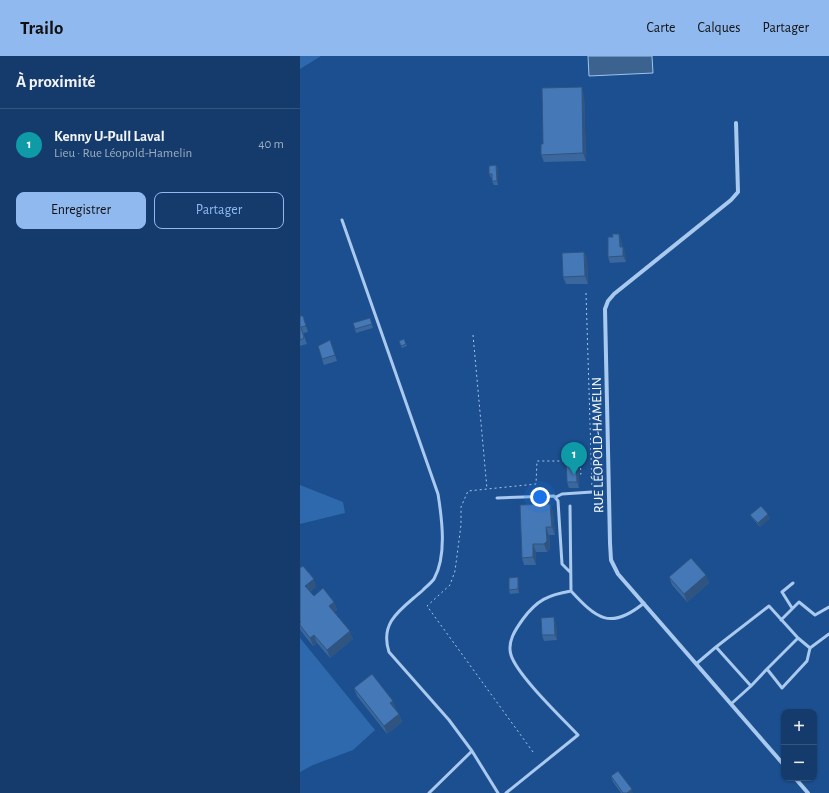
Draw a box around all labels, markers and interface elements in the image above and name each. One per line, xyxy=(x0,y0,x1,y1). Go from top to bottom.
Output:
text: Trailo xyxy=(20,19,63,38)
text: Carte xyxy=(647,21,675,35)
text: Calques xyxy=(697,21,741,35)
text: Partager xyxy=(763,21,809,35)
text: À proximité xyxy=(16,73,96,90)
text: Kenny U-Pull Laval xyxy=(54,129,165,144)
text: 1 xyxy=(27,138,31,151)
text: 40 m xyxy=(258,138,284,151)
text: Lieu · Rue Léopold-Hamelin xyxy=(54,147,192,160)
button: Enregistrer xyxy=(16,192,146,229)
button: Partager xyxy=(154,192,284,229)
street label: RUE LÉOPOLD-HAMELIN xyxy=(587,377,606,513)
pin: 1 xyxy=(561,442,587,475)
your location xyxy=(530,487,550,507)
map controls xyxy=(781,709,817,781)
button: + xyxy=(781,709,817,745)
button: − xyxy=(781,745,817,781)

